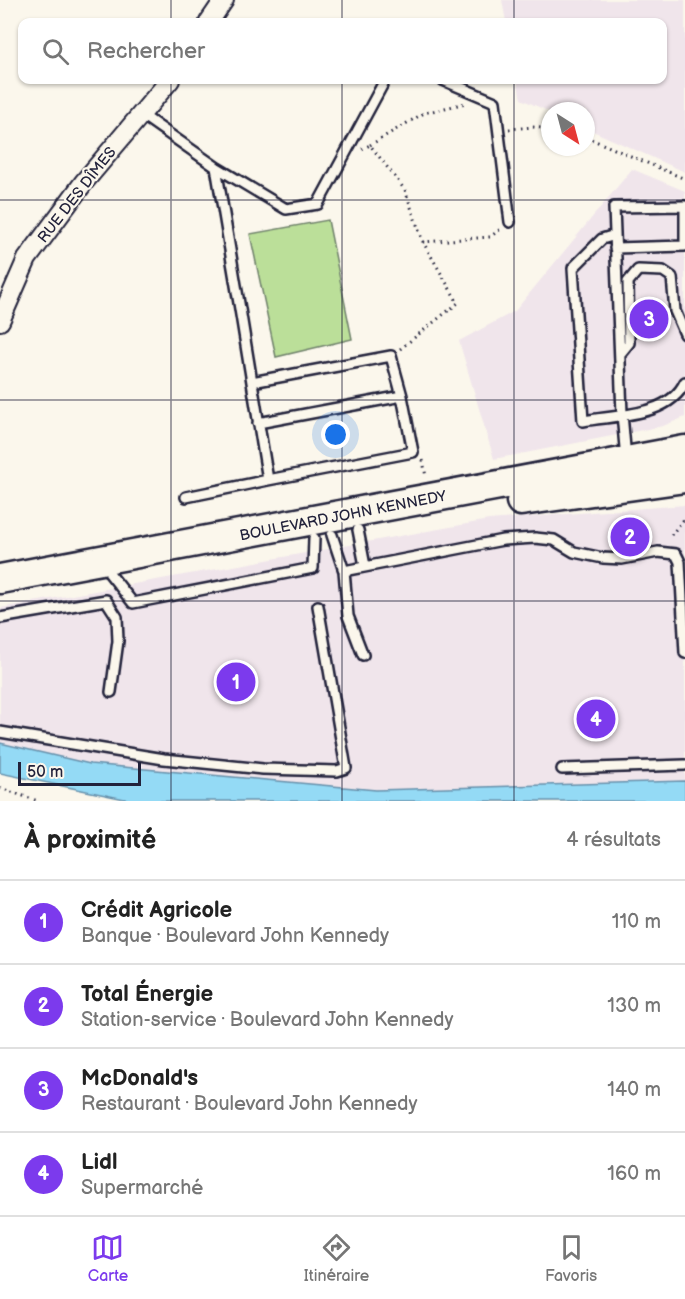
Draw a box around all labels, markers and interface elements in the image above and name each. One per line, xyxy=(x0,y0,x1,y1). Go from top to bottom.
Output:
search box xyxy=(18,18,667,84)
icon: search xyxy=(39,35,72,68)
text: Rechercher xyxy=(87,38,205,65)
north arrow xyxy=(541,102,595,156)
street label: RUE DES DÎMES xyxy=(34,143,120,247)
pin: 3 xyxy=(630,296,668,342)
your location xyxy=(321,420,350,449)
street label: BOULEVARD JOHN KENNEDY xyxy=(238,487,448,545)
pin: 2 xyxy=(610,514,650,560)
pin: 1 xyxy=(216,660,256,704)
pin: 4 xyxy=(576,696,616,742)
scale bar xyxy=(18,759,141,786)
text: 50 m xyxy=(27,763,63,782)
text: À proximité xyxy=(24,825,156,856)
text: 4 résultats xyxy=(566,828,661,852)
text: Crédit Agricole xyxy=(81,897,232,924)
text: 1 xyxy=(39,910,48,934)
text: 110 m xyxy=(612,910,661,934)
text: Banque · Boulevard John Kennedy xyxy=(81,924,389,948)
text: Total Énergie xyxy=(81,981,213,1008)
text: 2 xyxy=(38,994,49,1018)
text: 130 m xyxy=(607,994,661,1018)
text: Station-service · Boulevard John Kennedy xyxy=(81,1008,454,1032)
text: McDonald's xyxy=(81,1065,198,1092)
text: 3 xyxy=(38,1078,49,1102)
text: 140 m xyxy=(607,1078,661,1102)
text: Restaurant · Boulevard John Kennedy xyxy=(81,1092,418,1116)
text: Lidl xyxy=(81,1149,117,1176)
text: 4 xyxy=(38,1162,49,1186)
text: 160 m xyxy=(607,1162,661,1186)
text: Supermarché xyxy=(81,1176,203,1200)
tab: Carte xyxy=(88,1231,128,1286)
tab: Itinéraire xyxy=(304,1231,369,1286)
tab: Favoris xyxy=(545,1231,597,1286)

